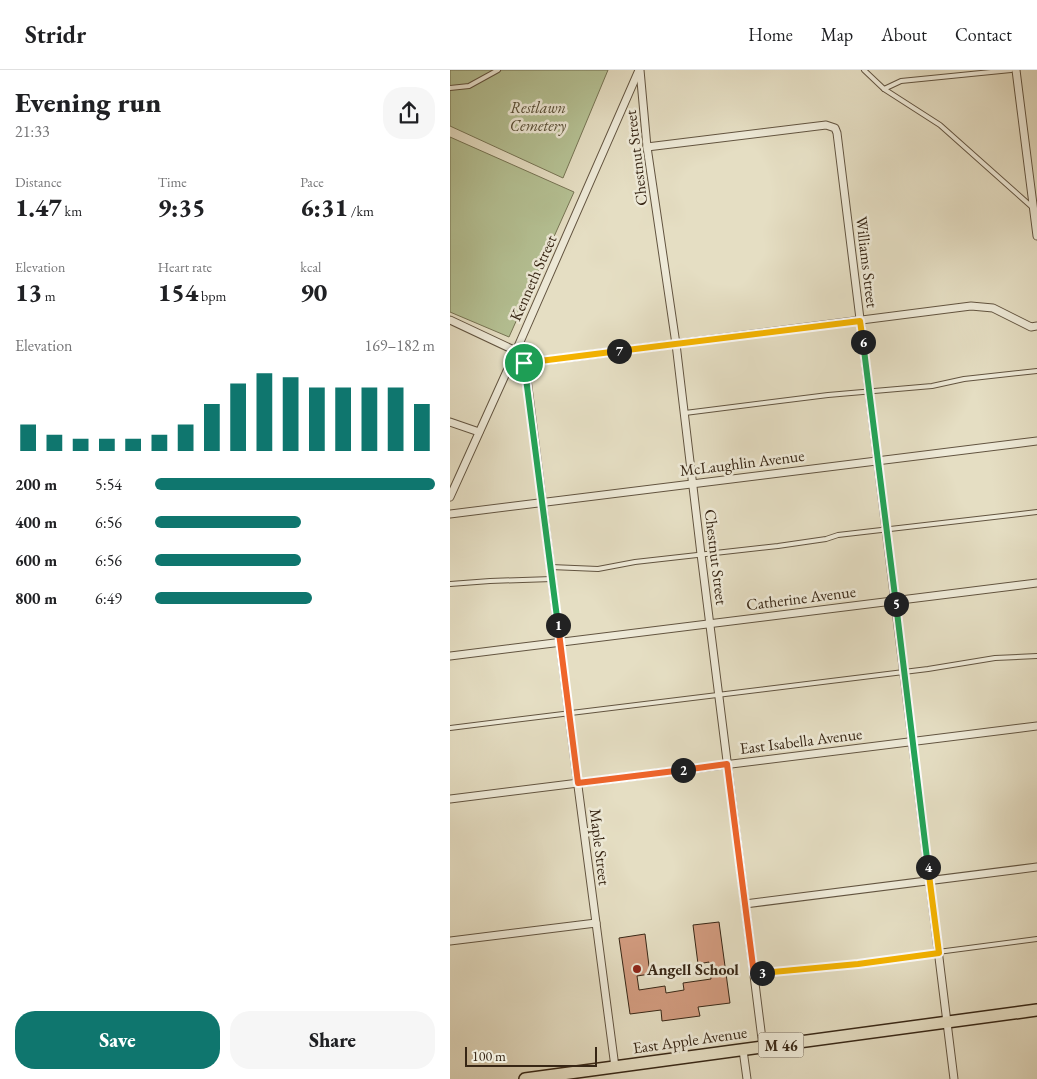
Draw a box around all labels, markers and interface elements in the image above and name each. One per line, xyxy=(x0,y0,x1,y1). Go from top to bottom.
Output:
text: Stridr xyxy=(25,19,86,50)
text: Home xyxy=(748,23,793,46)
text: Map xyxy=(821,23,853,46)
text: About xyxy=(881,23,927,46)
text: Contact xyxy=(955,23,1012,46)
text: Evening run xyxy=(15,84,161,120)
button: share xyxy=(383,87,435,139)
park label: Restlawn Cemetery xyxy=(510,97,567,136)
street label: Chestnut Street xyxy=(620,109,652,207)
text: 21:33 xyxy=(15,121,50,142)
text: Distance xyxy=(15,173,62,191)
text: Time xyxy=(158,173,187,191)
text: Pace xyxy=(300,173,324,191)
text: 1.47 xyxy=(15,191,62,223)
text: 9:35 xyxy=(158,191,205,223)
text: 6:31 xyxy=(300,191,348,223)
text: km xyxy=(62,202,82,220)
text: /km xyxy=(348,202,374,220)
street label: Williams Street xyxy=(851,215,883,309)
street label: Kenneth Street xyxy=(505,232,561,324)
text: Elevation xyxy=(15,258,65,276)
text: Heart rate xyxy=(158,258,212,276)
text: kcal xyxy=(300,258,321,276)
text: 13 xyxy=(15,276,42,308)
text: 154 xyxy=(158,276,198,308)
text: 90 xyxy=(300,276,327,308)
text: m xyxy=(42,287,56,305)
text: bpm xyxy=(198,287,226,305)
pin: 6 xyxy=(850,330,876,354)
text: 6 xyxy=(860,333,867,351)
text: Elevation xyxy=(15,335,73,356)
text: 169–182 m xyxy=(364,335,435,356)
pin: 7 xyxy=(606,338,632,364)
pin xyxy=(503,342,545,384)
text: 7 xyxy=(616,342,623,360)
icon: arrive xyxy=(510,349,538,377)
street label: McLaughlin Avenue xyxy=(679,445,805,481)
text: 200 m xyxy=(15,474,57,495)
text: 5:54 xyxy=(95,474,122,495)
street label: Chestnut Street xyxy=(700,508,732,606)
text: 400 m xyxy=(15,512,57,533)
text: 6:56 xyxy=(95,512,122,533)
text: 600 m xyxy=(15,550,57,571)
text: 6:56 xyxy=(95,550,122,571)
street label: Catherine Avenue xyxy=(745,581,857,615)
text: 800 m xyxy=(15,588,57,609)
text: 6:49 xyxy=(95,588,122,609)
pin: 5 xyxy=(884,592,908,616)
text: 5 xyxy=(893,595,900,613)
pin: 1 xyxy=(546,612,570,638)
text: 1 xyxy=(555,616,562,634)
street label: East Isabella Avenue xyxy=(739,723,863,759)
pin: 2 xyxy=(670,758,696,782)
text: 2 xyxy=(680,761,687,779)
street label: Maple Street xyxy=(585,808,615,886)
pin: 4 xyxy=(916,854,940,880)
text: 4 xyxy=(925,858,932,876)
place label: Angell School xyxy=(646,959,739,980)
pin: 3 xyxy=(750,960,774,986)
marker: Angell School xyxy=(631,963,643,975)
text: 3 xyxy=(759,964,766,982)
button: Save xyxy=(15,1011,220,1069)
button: Share xyxy=(230,1011,435,1069)
street label: East Apple Avenue xyxy=(632,1022,748,1058)
road number: M 46 xyxy=(758,1032,804,1058)
scale bar xyxy=(465,1044,598,1067)
text: 100 m xyxy=(472,1047,506,1065)

